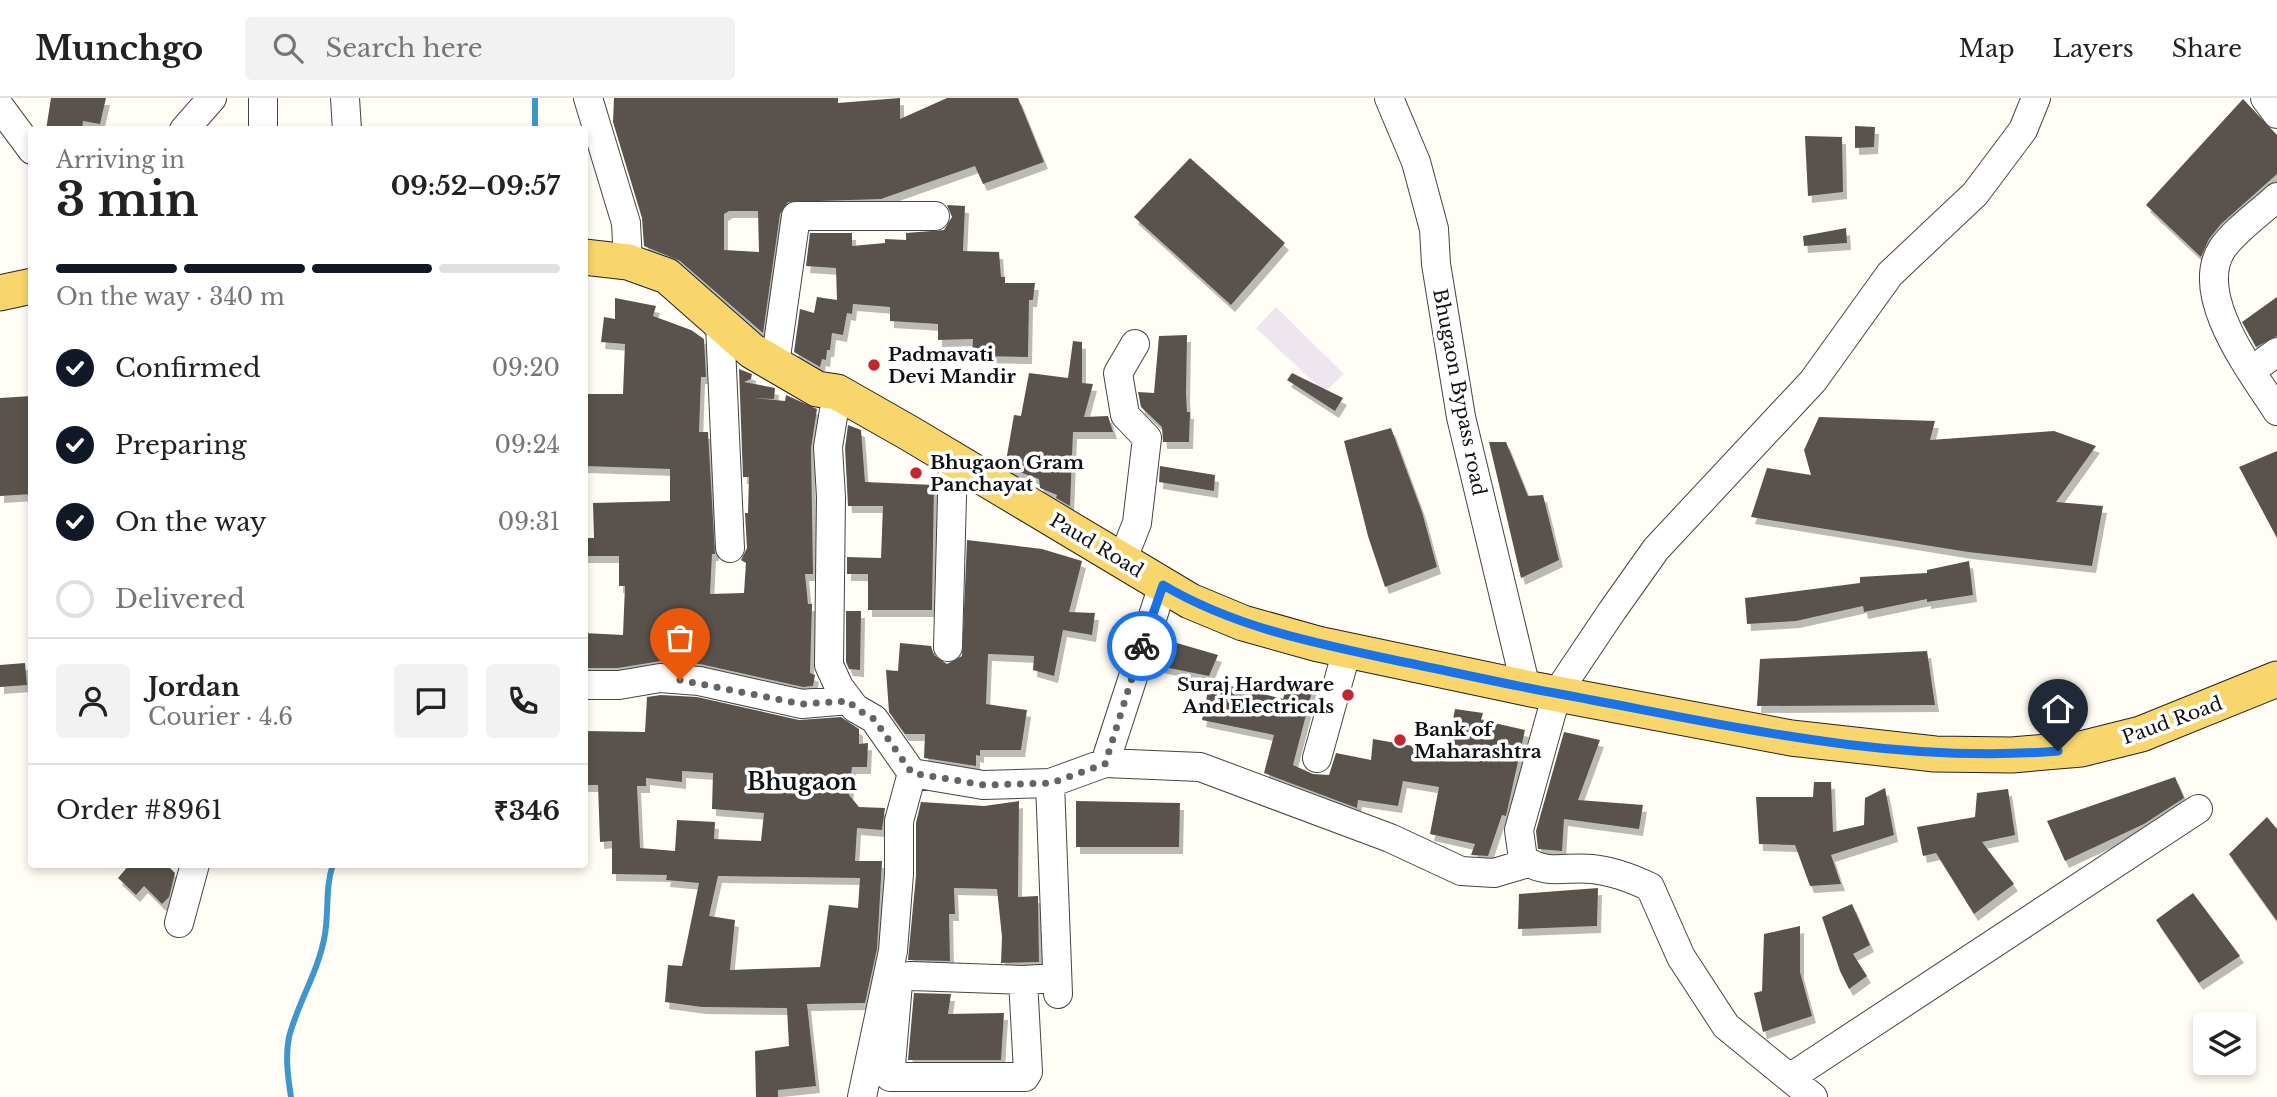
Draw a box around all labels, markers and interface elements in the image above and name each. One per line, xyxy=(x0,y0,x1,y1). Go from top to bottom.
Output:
search box xyxy=(245,17,735,80)
text: Munchgo xyxy=(35,28,203,69)
icon: search xyxy=(269,29,307,67)
text: Search here xyxy=(325,32,483,64)
text: Map xyxy=(1959,34,2015,63)
text: Layers xyxy=(2053,34,2134,63)
text: Share xyxy=(2172,34,2242,63)
text: Arriving in xyxy=(56,146,185,174)
text: 09:52–09:57 xyxy=(391,170,560,202)
text: 3 min xyxy=(56,171,198,228)
text: On the way · 340 m xyxy=(56,283,285,311)
street label: Bhugaon Bypass road xyxy=(1428,287,1491,498)
place label: Padmavati Devi Mandir xyxy=(888,343,1017,388)
icon: check xyxy=(56,349,94,387)
text: Confirmed xyxy=(115,352,260,384)
text: 09:20 xyxy=(492,354,560,382)
marker: Padmavati Devi Mandir xyxy=(866,357,882,373)
icon: check xyxy=(56,426,94,464)
text: Preparing xyxy=(115,429,247,461)
text: 09:24 xyxy=(495,431,560,459)
place label: Bhugaon Gram Panchayat xyxy=(930,451,1084,496)
marker: Bhugaon Gram Panchayat xyxy=(908,465,924,481)
icon: check xyxy=(56,503,94,541)
text: On the way xyxy=(115,506,267,538)
text: 09:31 xyxy=(498,508,560,536)
street label: Paud Road xyxy=(1046,509,1148,582)
text: Delivered xyxy=(115,583,245,615)
pin xyxy=(650,608,710,680)
courier xyxy=(1107,611,1177,681)
icon: bag xyxy=(661,619,699,657)
icon: bike xyxy=(1123,627,1161,665)
button: person xyxy=(56,664,130,738)
button: chat xyxy=(394,664,468,738)
button: phone xyxy=(486,664,560,738)
text: Jordan xyxy=(148,671,240,703)
place label: Suraj Hardware And Electricals xyxy=(1177,673,1334,718)
pin xyxy=(2028,679,2088,751)
marker: Suraj Hardware And Electricals xyxy=(1340,687,1356,703)
icon: home xyxy=(2039,690,2077,728)
street label: Paud Road xyxy=(2119,692,2226,749)
text: Courier · 4.6 xyxy=(148,703,293,731)
place label: Bank of Maharashtra xyxy=(1414,718,1542,763)
marker: Bank of Maharashtra xyxy=(1392,732,1408,748)
district label: Bhugaon xyxy=(747,768,857,796)
text: Order #8961 xyxy=(56,794,222,826)
text: ₹346 xyxy=(494,795,560,827)
map controls xyxy=(2193,1012,2256,1075)
button: layers xyxy=(2193,1012,2256,1075)

